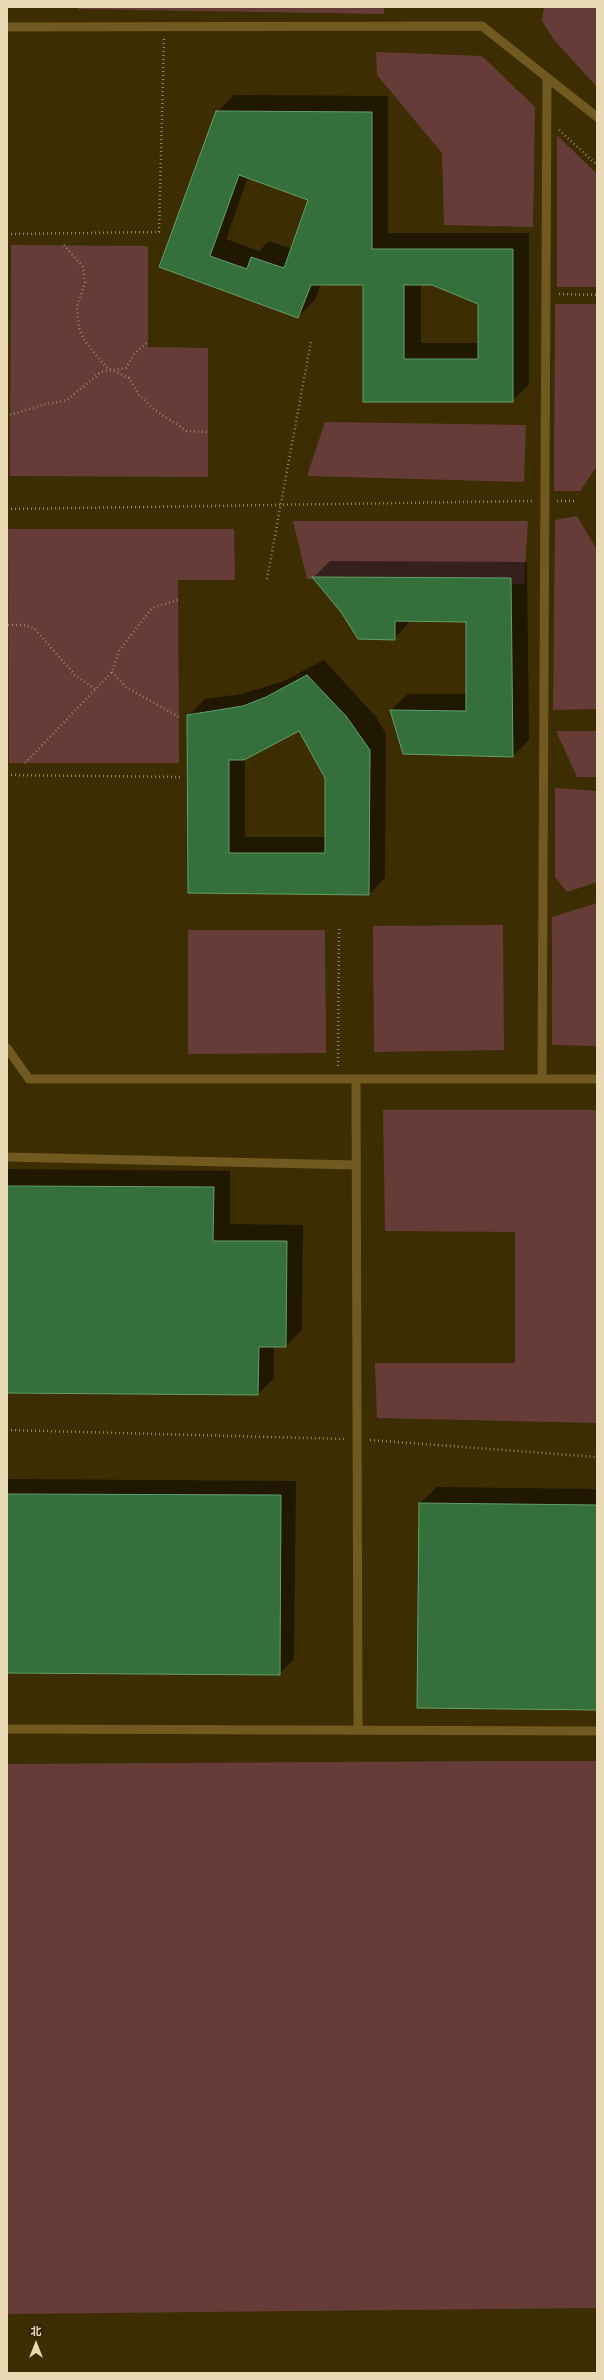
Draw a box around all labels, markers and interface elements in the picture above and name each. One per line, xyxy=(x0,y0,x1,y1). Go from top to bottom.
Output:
north arrow xyxy=(16,2324,56,2364)
text: 北 xyxy=(31,2324,42,2339)

